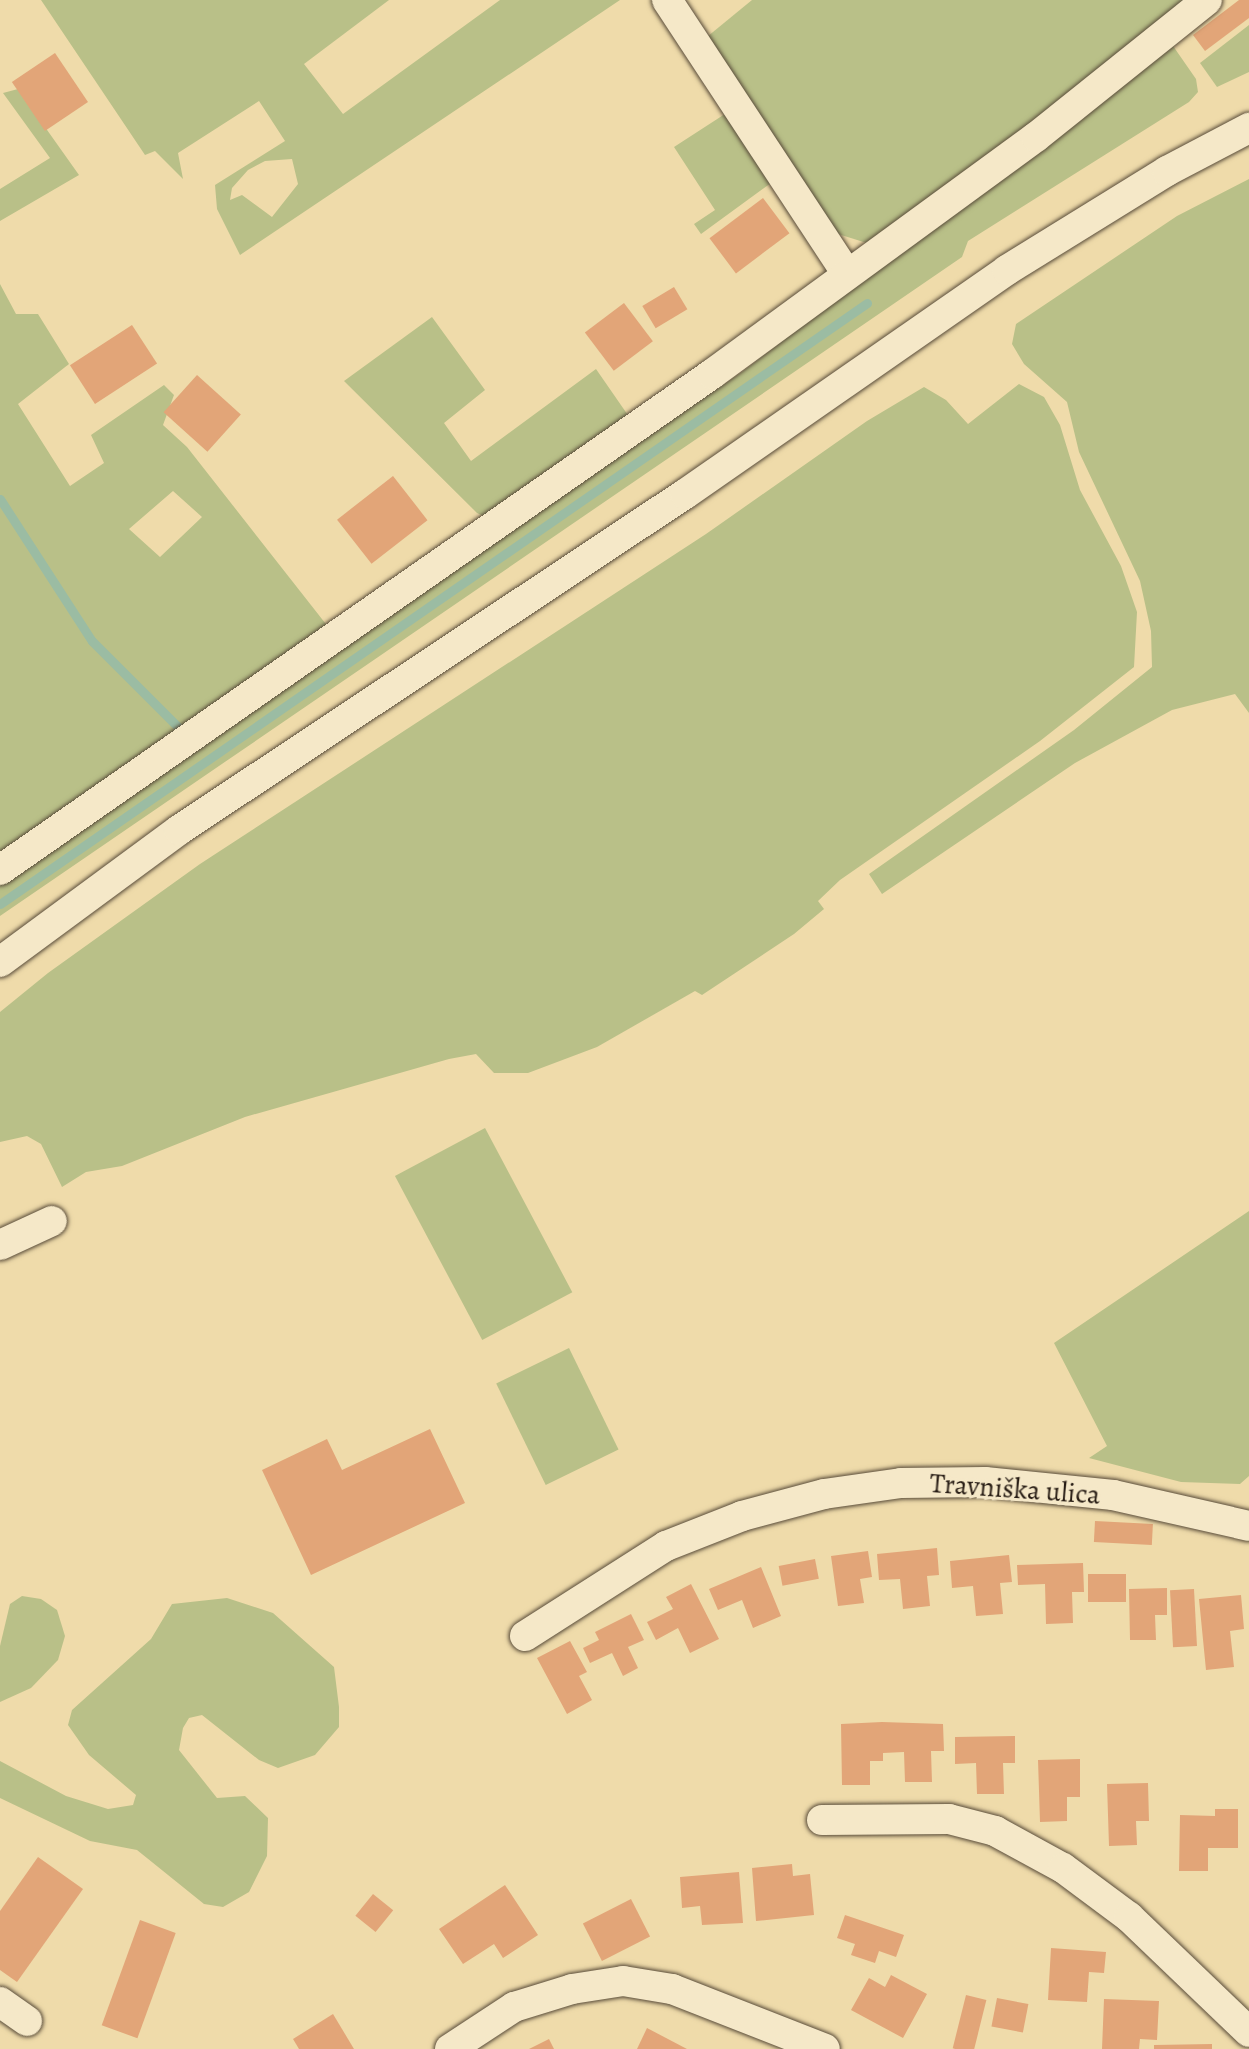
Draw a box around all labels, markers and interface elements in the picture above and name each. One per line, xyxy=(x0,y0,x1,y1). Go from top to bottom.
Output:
street label: Travniška ulica xyxy=(929,1466,1101,1512)

